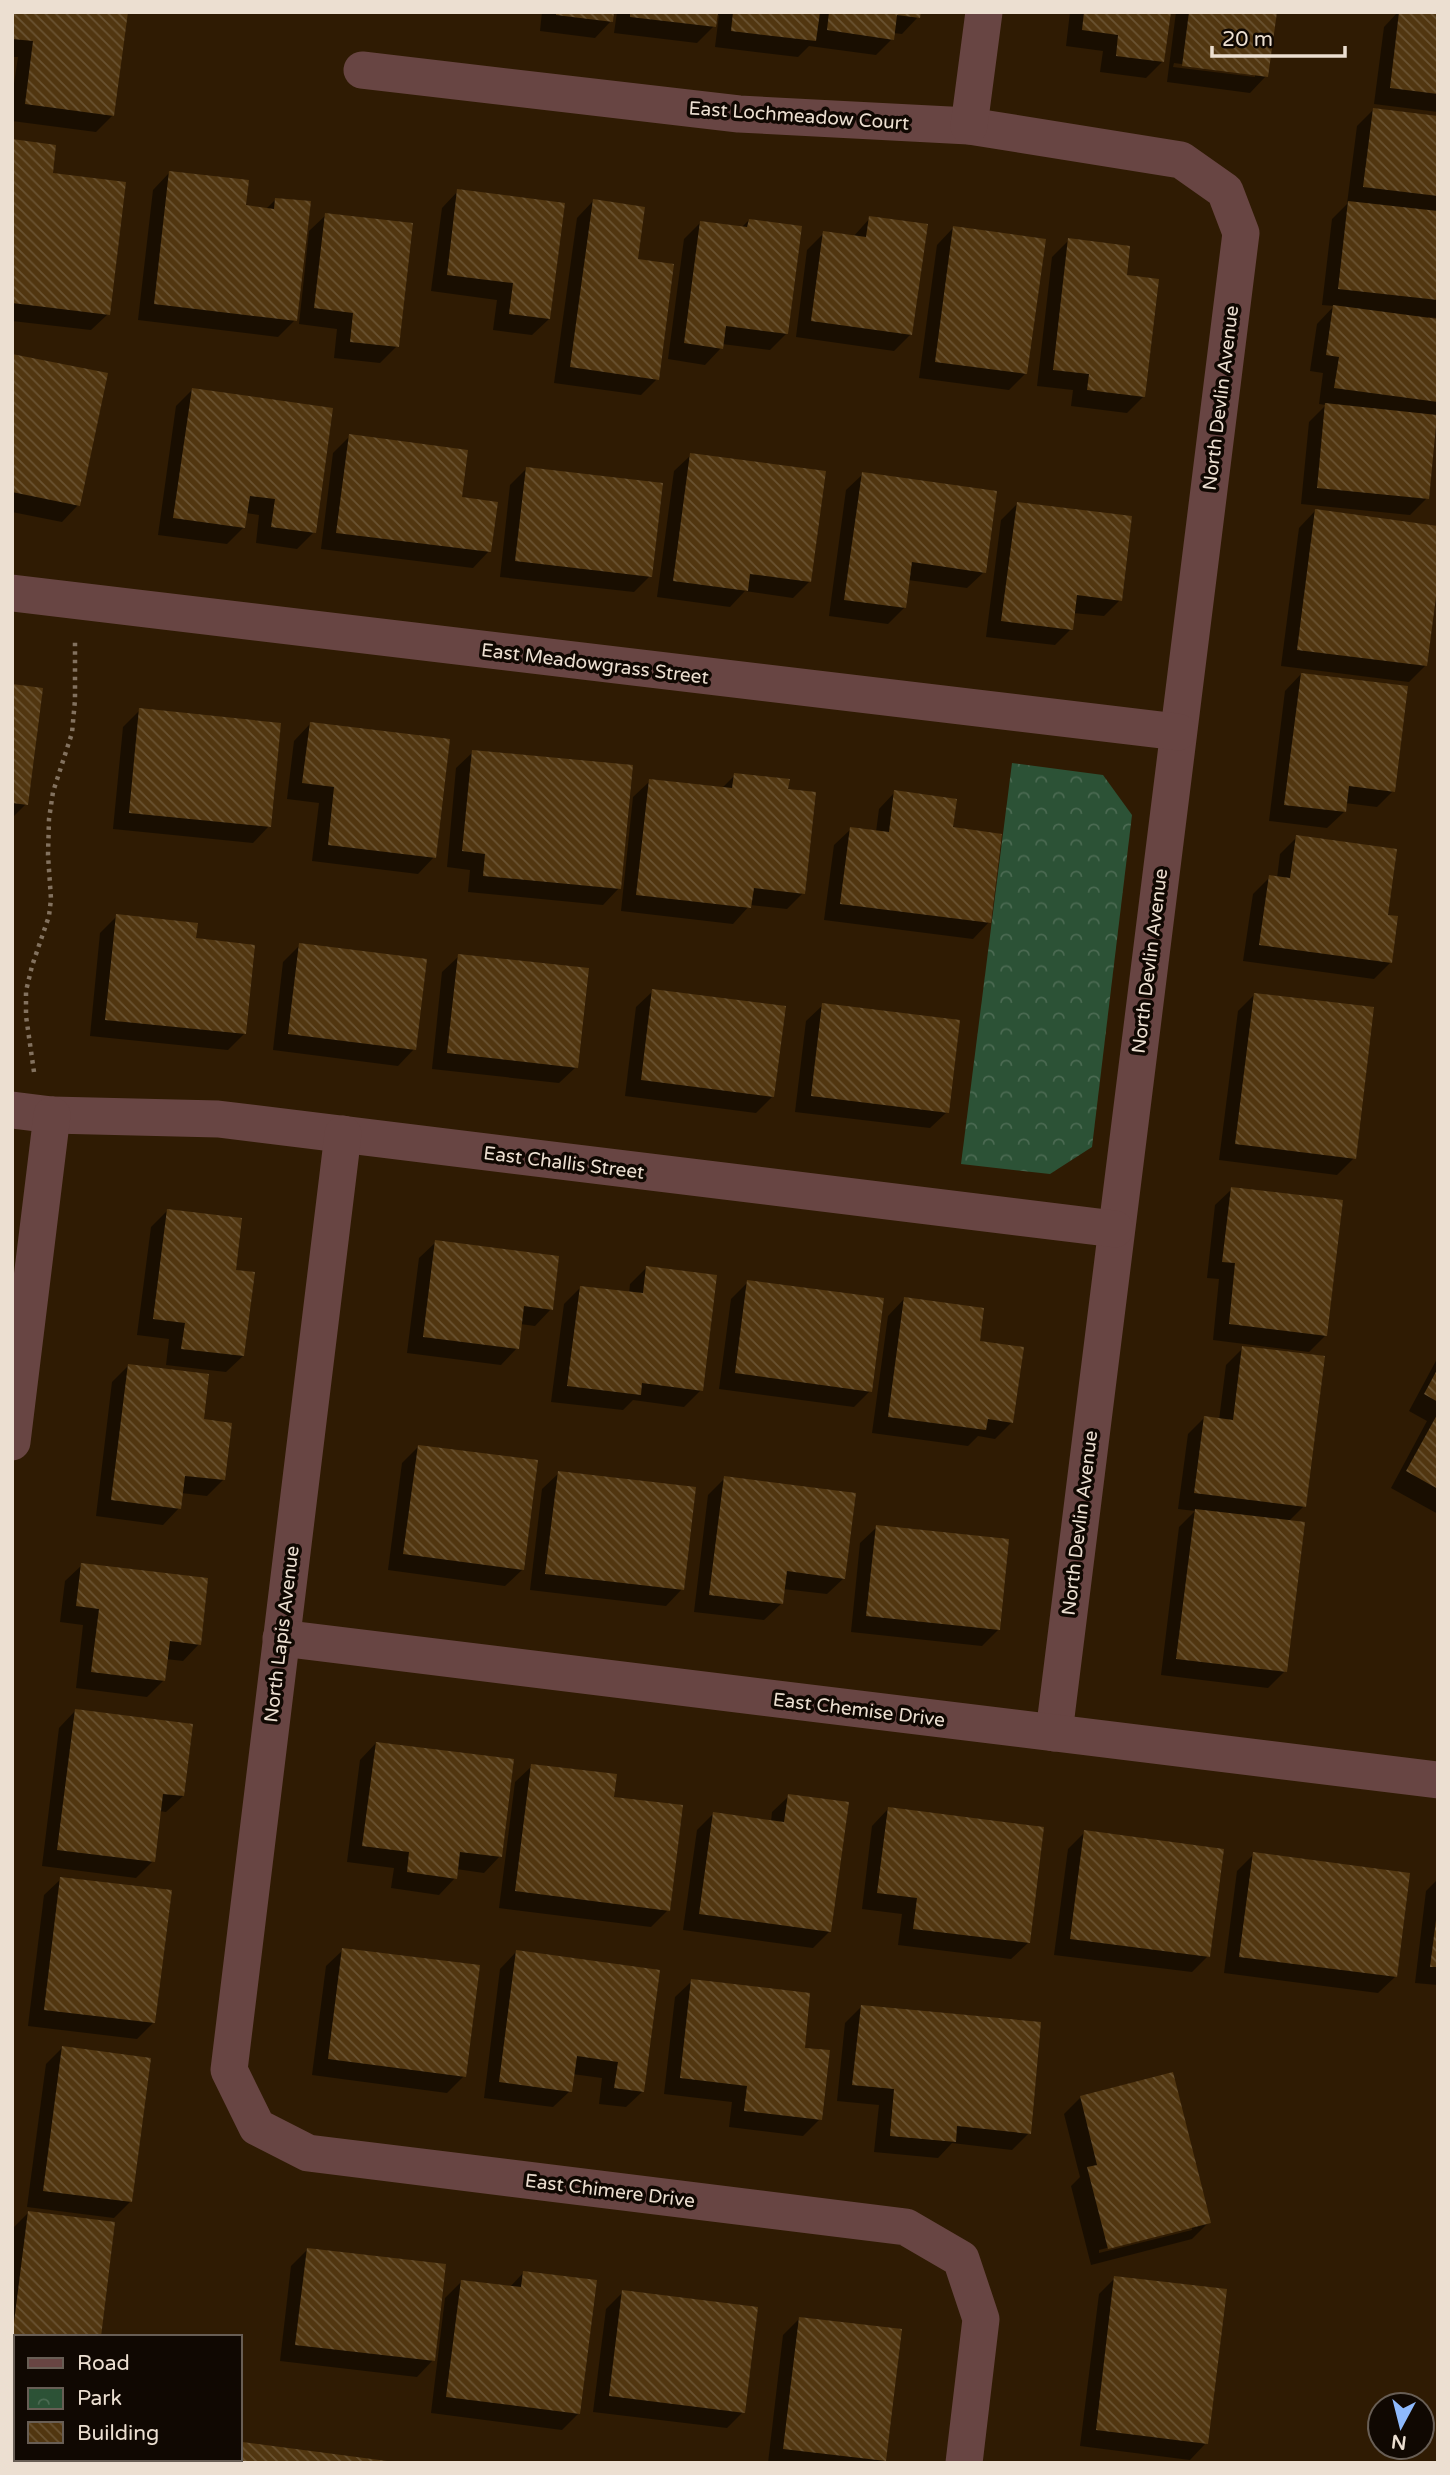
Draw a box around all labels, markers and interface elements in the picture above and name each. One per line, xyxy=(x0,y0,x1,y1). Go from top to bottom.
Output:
scale bar xyxy=(1212,14,1345,58)
text: 20 m xyxy=(1222,27,1273,52)
street label: East Lochmeadow Court xyxy=(688,97,910,135)
street label: North Devlin Avenue xyxy=(1199,304,1243,492)
street label: East Meadowgrass Street xyxy=(480,639,710,689)
street label: North Devlin Avenue xyxy=(1128,867,1172,1055)
street label: East Challis Street xyxy=(482,1142,646,1184)
street label: North Devlin Avenue xyxy=(1058,1429,1102,1617)
street label: North Lapis Avenue xyxy=(260,1544,304,1724)
street label: East Chemise Drive xyxy=(772,1689,946,1731)
street label: East Chimere Drive xyxy=(524,2170,696,2212)
legend xyxy=(14,2335,242,2461)
text: Road xyxy=(77,2351,130,2376)
text: Park xyxy=(77,2386,122,2411)
north arrow xyxy=(1366,2391,1436,2461)
text: Building xyxy=(77,2421,159,2446)
text: N xyxy=(1390,2430,1408,2454)

